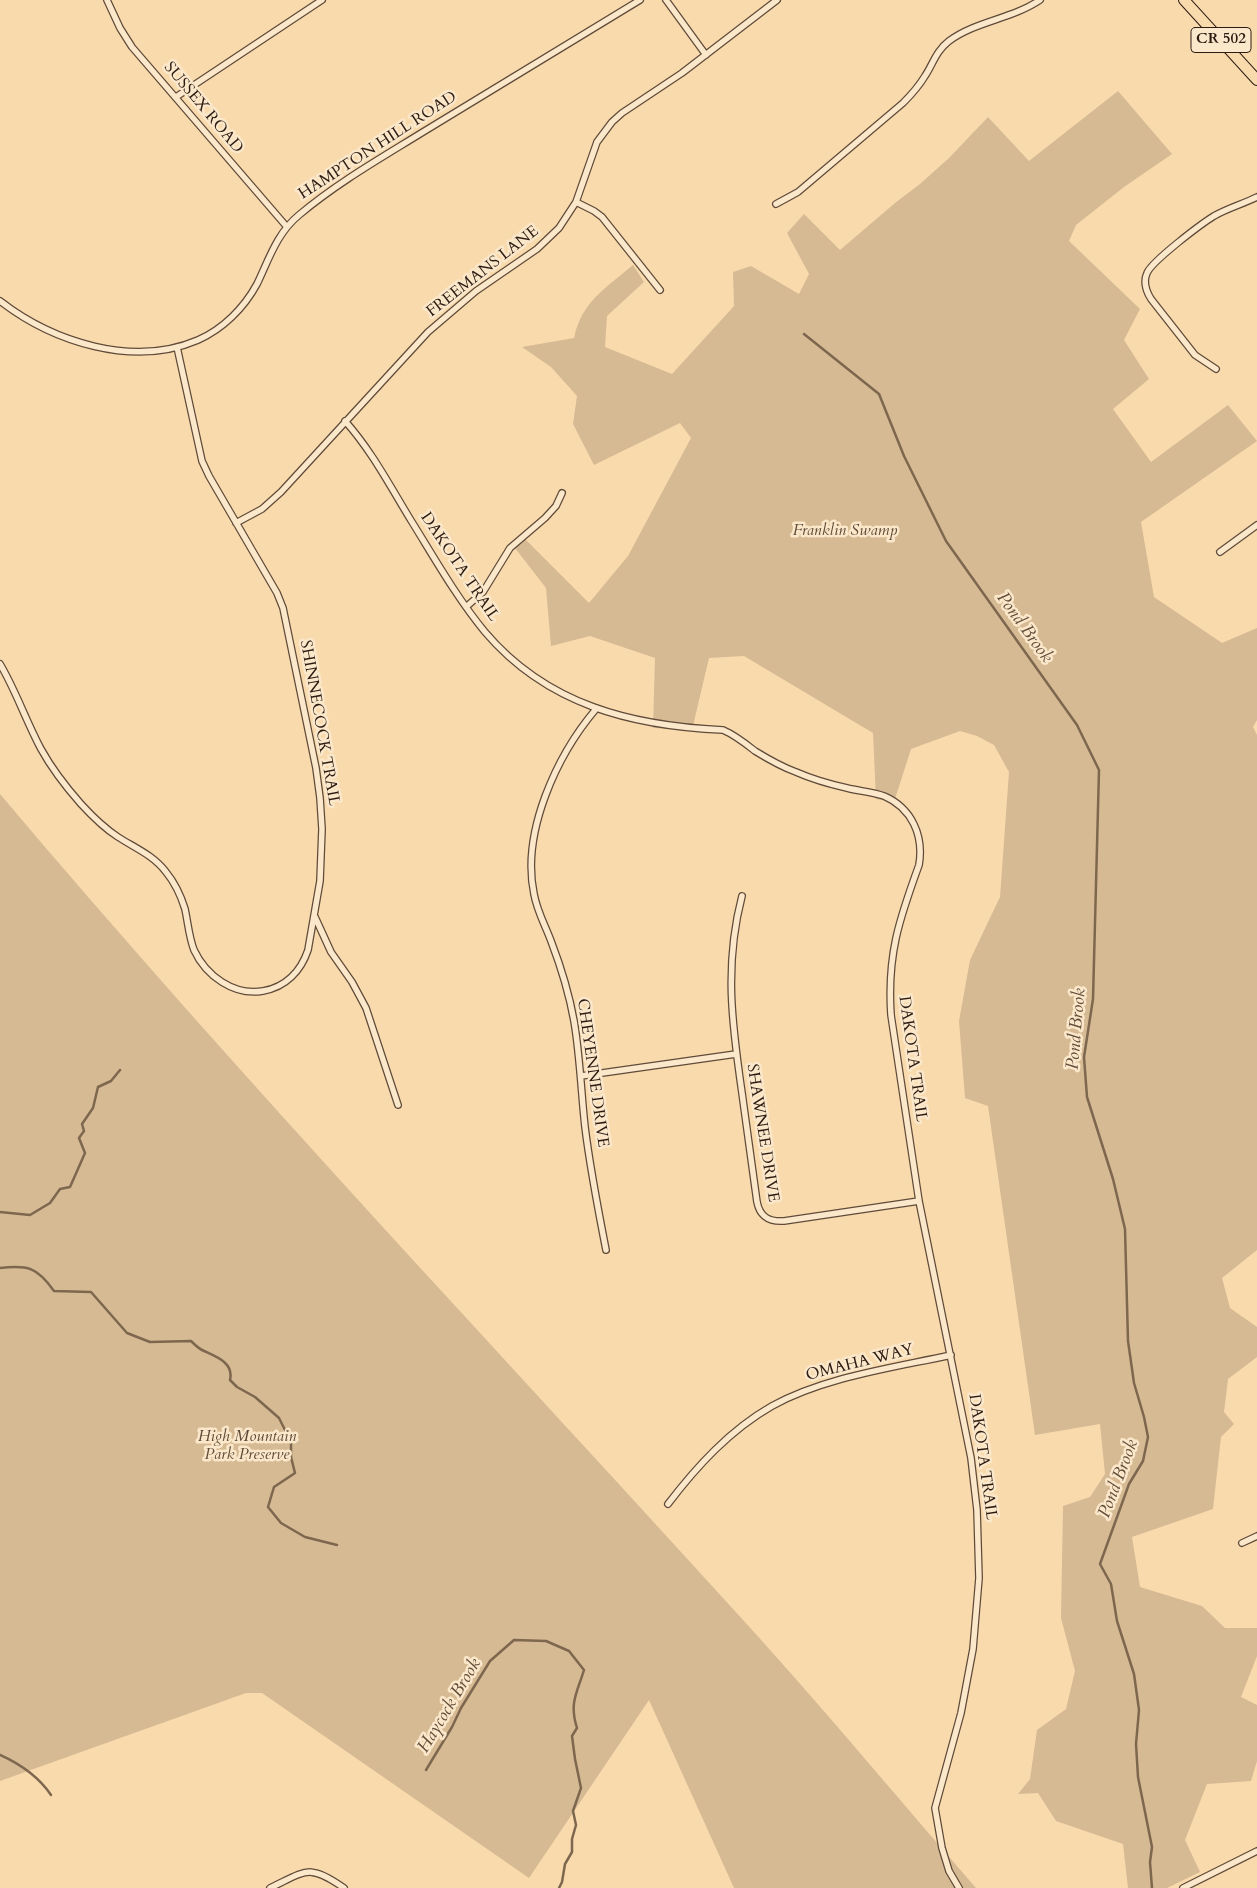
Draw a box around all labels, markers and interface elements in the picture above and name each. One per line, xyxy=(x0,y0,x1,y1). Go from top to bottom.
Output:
road number: CR 502 xyxy=(1191,28,1251,52)
street label: SUSSEX ROAD xyxy=(159,58,247,158)
street label: HAMPTON HILL ROAD xyxy=(295,88,461,204)
street label: FREEMANS LANE xyxy=(423,222,543,322)
street label: DAKOTA TRAIL xyxy=(416,509,502,625)
park label: Franklin Swamp xyxy=(793,521,897,541)
water label: Pond Brook xyxy=(991,589,1057,667)
street label: SHINNECOCK TRAIL xyxy=(295,639,343,807)
water label: Pond Brook xyxy=(1063,987,1091,1071)
street label: DAKOTA TRAIL xyxy=(894,995,930,1123)
street label: CHEYENNE DRIVE xyxy=(572,997,612,1149)
street label: SHAWNEE DRIVE xyxy=(742,1063,782,1203)
street label: OMAHA WAY xyxy=(804,1340,916,1386)
street label: DAKOTA TRAIL xyxy=(964,1393,1000,1521)
park label: High Mountain Park Preserve xyxy=(198,1427,296,1465)
water label: Pond Brook xyxy=(1094,1437,1144,1521)
water label: Haycock Brook xyxy=(413,1655,487,1757)

